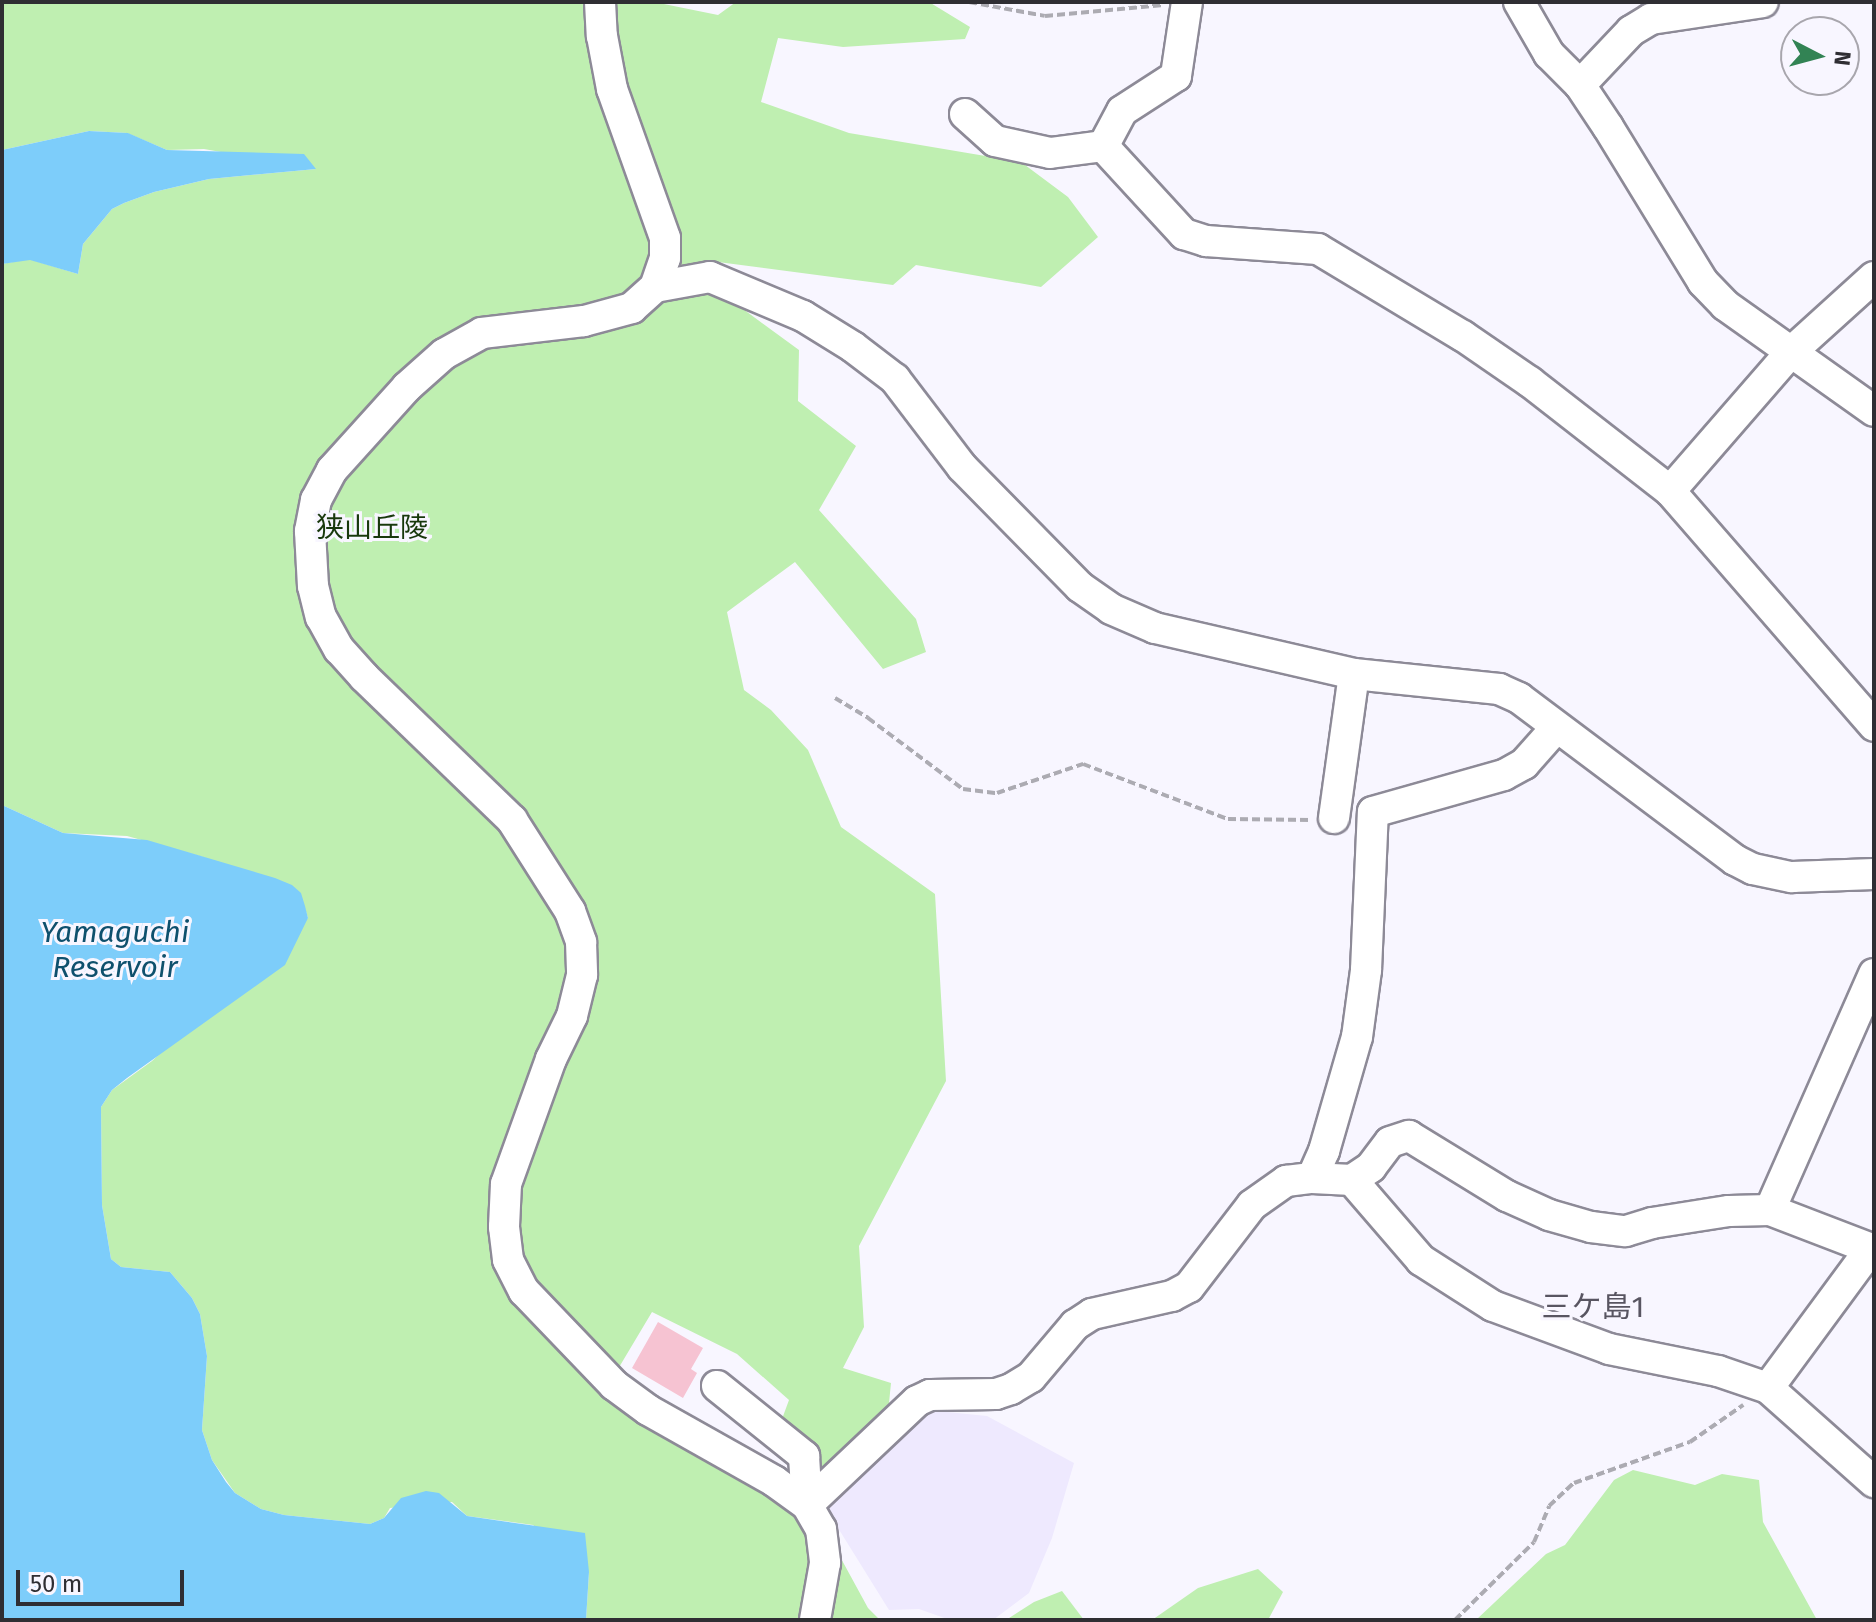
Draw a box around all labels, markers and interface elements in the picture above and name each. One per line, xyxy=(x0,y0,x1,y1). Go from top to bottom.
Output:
north arrow xyxy=(1780,16,1860,96)
text: N xyxy=(1828,50,1857,67)
park label: 狭山丘陵 xyxy=(316,511,428,545)
water label: Yamaguchi Reservoir xyxy=(41,914,189,984)
district label: 三ケ島1 xyxy=(1542,1289,1644,1325)
scale bar xyxy=(20,1554,188,1604)
text: 50 m xyxy=(30,1570,82,1598)

